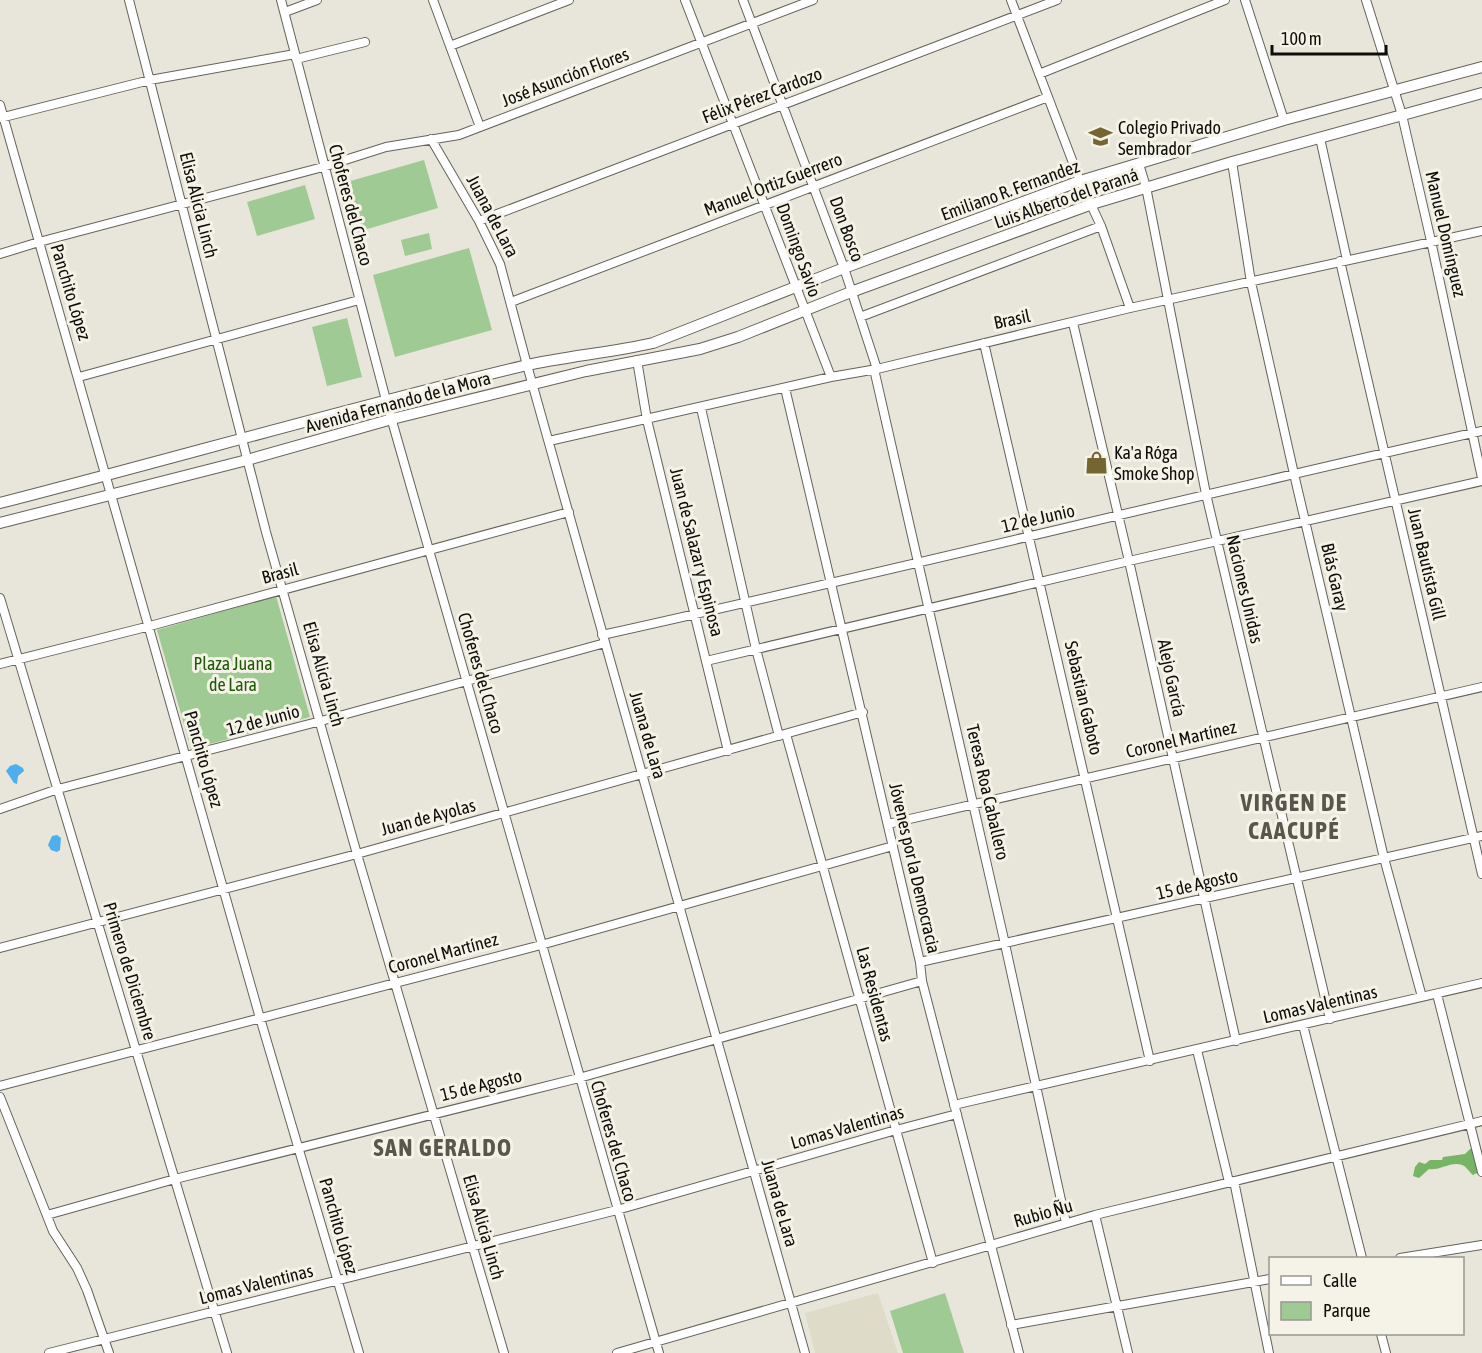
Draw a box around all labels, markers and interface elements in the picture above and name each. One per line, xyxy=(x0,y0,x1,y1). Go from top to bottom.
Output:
scale bar xyxy=(1272,18,1386,56)
text: 100 m xyxy=(1281,28,1322,49)
street label: José Asunción Flores xyxy=(498,43,632,111)
street label: Félix Pérez Cardozo xyxy=(699,63,825,127)
place label: Colegio Privado Sembrador xyxy=(1118,117,1221,159)
school or university icon: Colegio Privado Sembrador xyxy=(1087,124,1113,150)
street label: Choferes del Chaco xyxy=(325,142,377,268)
street label: Manuel Ortiz Guerrero xyxy=(701,148,845,220)
street label: Elisa Alicia Linch xyxy=(176,150,222,260)
street label: Emiliano R. Fernandez xyxy=(938,155,1083,225)
street label: Luis Alberto del Paraná xyxy=(991,163,1141,233)
street label: Manuel Domínguez xyxy=(1421,169,1471,300)
street label: Juana de Lara xyxy=(463,171,523,261)
street label: Don Bosco xyxy=(825,193,869,265)
street label: Domingo Savio xyxy=(772,200,826,300)
street label: Panchito López xyxy=(46,241,96,343)
street label: Brasil xyxy=(992,305,1033,333)
street label: Avenida Fernando de la Mora xyxy=(303,367,493,437)
place label: Ka'a Róga Smoke Shop xyxy=(1114,442,1194,484)
shop icon: Ka'a Róga Smoke Shop xyxy=(1083,449,1109,475)
street label: Juan de Salazar y Espinosa xyxy=(666,465,728,639)
street label: 12 de Junio xyxy=(999,499,1077,537)
street label: Juan Bautista Gill xyxy=(1404,506,1450,622)
street label: Naciones Unidas xyxy=(1222,533,1268,645)
street label: Blás Garay xyxy=(1317,541,1353,613)
street label: Brasil xyxy=(259,558,301,588)
street label: Choferes del Chaco xyxy=(454,610,508,736)
street label: Elisa Alicia Linch xyxy=(299,619,349,729)
street label: Alejo García xyxy=(1154,637,1190,719)
street label: Sebastian Gaboto xyxy=(1061,639,1107,757)
park label: Plaza Juana de Lara xyxy=(193,653,273,695)
street label: Juana de Lara xyxy=(625,689,671,781)
street label: 12 de Junio xyxy=(224,700,302,740)
street label: Panchito López xyxy=(180,708,228,810)
street label: Coronel Martínez xyxy=(1124,716,1239,762)
street label: Teresa Roa Caballero xyxy=(962,722,1014,862)
street label: Jóvenes por la Democracia xyxy=(885,781,945,955)
district label: VIRGEN DE CAACUPÉ xyxy=(1239,789,1348,844)
street label: Juan de Ayolas xyxy=(378,794,478,840)
street label: 15 de Agosto xyxy=(1154,864,1240,904)
street label: Primero de Diciembre xyxy=(99,900,161,1042)
street label: Coronel Martínez xyxy=(386,928,501,978)
street label: Las Residentas xyxy=(852,944,898,1044)
street label: Lomas Valentinas xyxy=(1261,981,1379,1027)
street label: 15 de Agosto xyxy=(438,1065,524,1105)
street label: Choferes del Chaco xyxy=(587,1078,641,1204)
street label: Lomas Valentinas xyxy=(788,1101,906,1153)
district label: SAN GERALDO xyxy=(373,1134,513,1161)
street label: Juana de Lara xyxy=(757,1157,803,1249)
street label: Elisa Alicia Linch xyxy=(459,1172,509,1282)
street label: Panchito López xyxy=(315,1175,363,1277)
street label: Rubio Ñu xyxy=(1011,1195,1075,1231)
legend xyxy=(1269,1257,1464,1335)
street label: Lomas Valentinas xyxy=(197,1260,315,1308)
text: Calle xyxy=(1323,1270,1357,1291)
text: Parque xyxy=(1323,1300,1371,1321)

